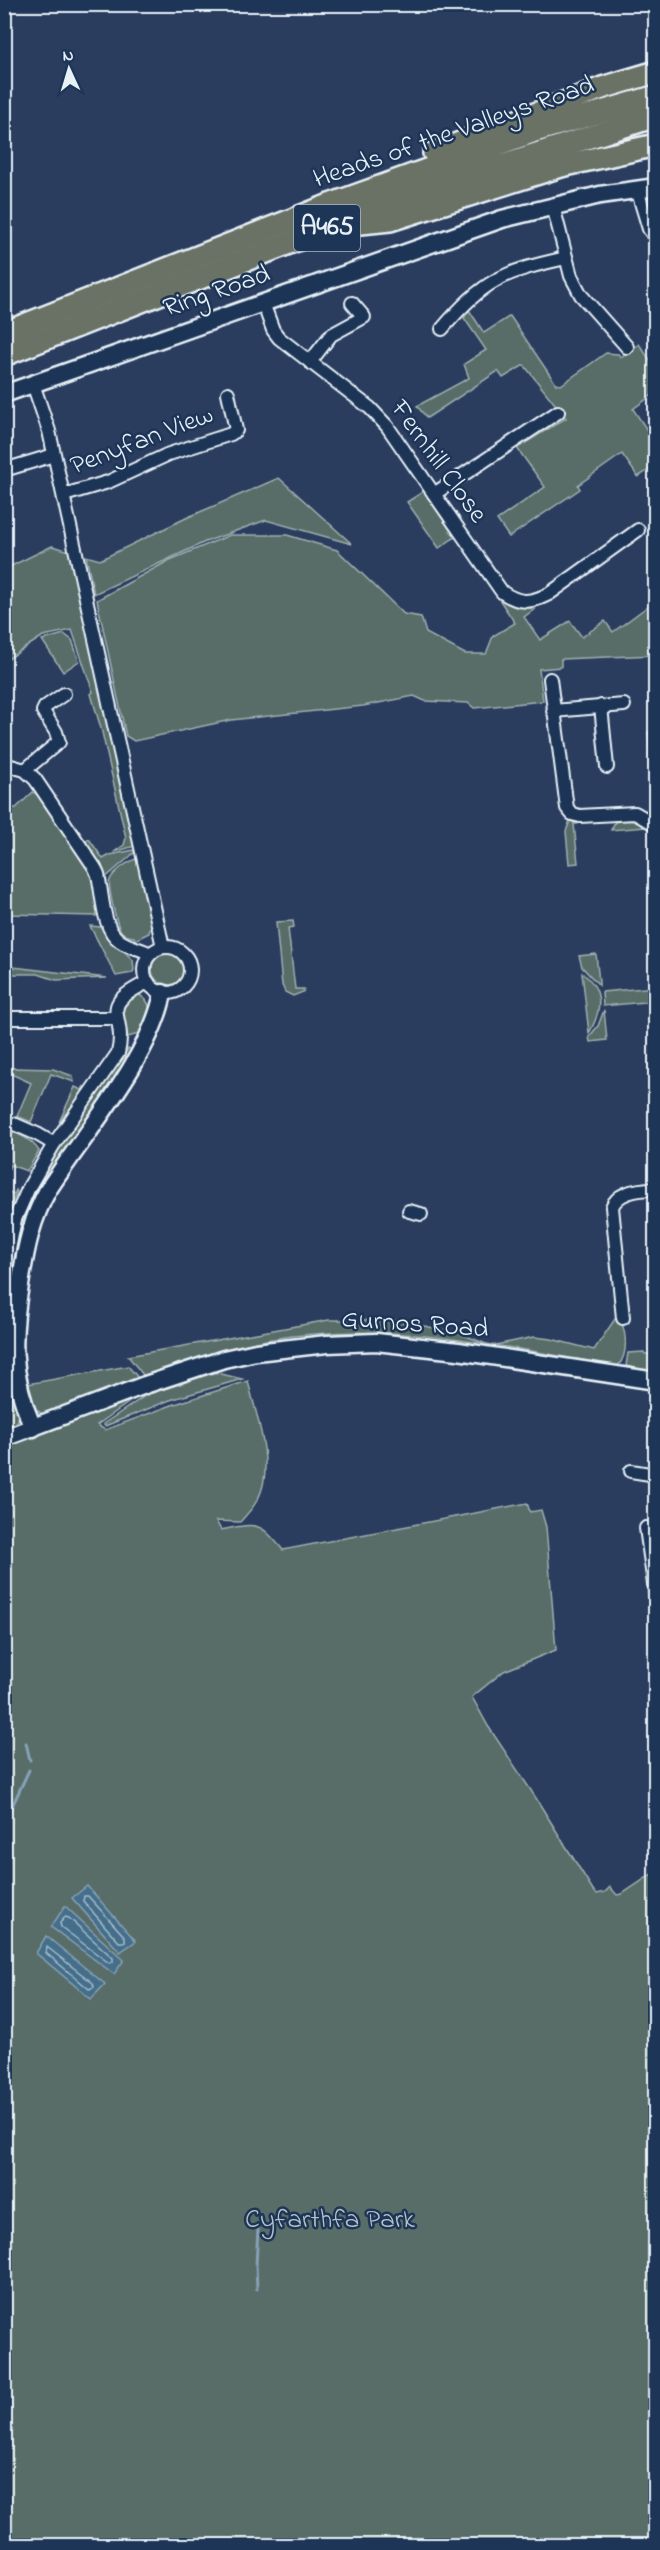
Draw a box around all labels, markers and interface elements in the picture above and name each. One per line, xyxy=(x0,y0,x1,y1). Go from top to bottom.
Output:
north arrow xyxy=(39,39,99,99)
text: N xyxy=(62,44,75,68)
street label: Heads of the Valleys Road xyxy=(308,67,600,199)
road number: A465 xyxy=(294,205,360,251)
street label: Ring Road xyxy=(158,256,276,328)
street label: Fernhill Close xyxy=(379,391,497,532)
street label: Penyfan View xyxy=(65,396,219,486)
street label: Gurnos Road xyxy=(340,1300,490,1350)
park label: Cyfarthfa Park xyxy=(245,2201,415,2240)

